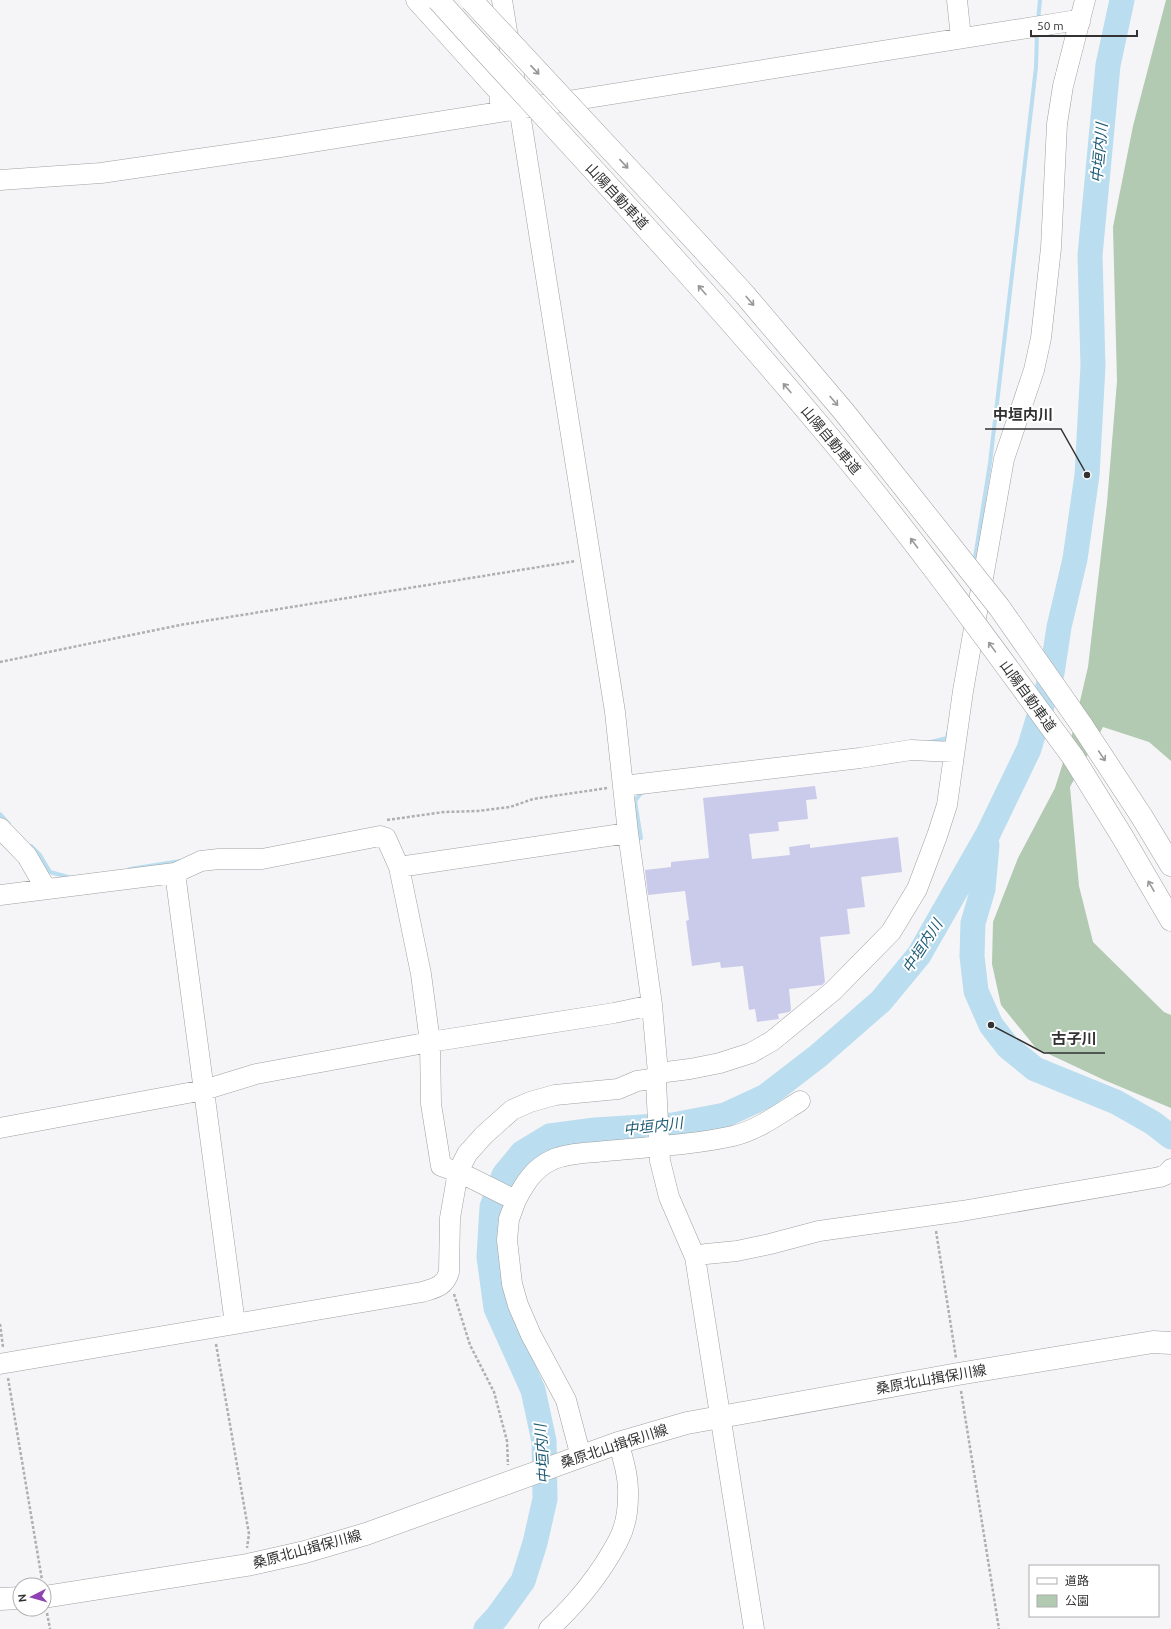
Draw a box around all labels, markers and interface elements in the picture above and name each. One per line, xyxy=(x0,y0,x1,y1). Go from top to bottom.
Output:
scale bar xyxy=(1031,12,1137,38)
text: 50 m xyxy=(1037,19,1064,32)
one-way arrow xyxy=(530,65,540,75)
water label: 中垣内川 xyxy=(1088,120,1110,184)
one-way arrow xyxy=(620,159,629,169)
street label: 山陽自動車道 xyxy=(583,160,651,232)
one-way arrow xyxy=(698,285,707,295)
one-way arrow xyxy=(746,296,755,307)
one-way arrow xyxy=(783,383,792,393)
one-way arrow xyxy=(830,395,839,406)
callout: 中垣内川 xyxy=(985,402,1061,429)
street label: 山陽自動車道 xyxy=(798,403,864,477)
text: 中垣内川 xyxy=(993,406,1053,423)
one-way arrow xyxy=(910,537,918,548)
one-way arrow xyxy=(988,642,996,653)
street label: 山陽自動車道 xyxy=(997,657,1059,735)
one-way arrow xyxy=(1098,750,1106,761)
one-way arrow xyxy=(1147,880,1155,892)
water label: 中垣内川 xyxy=(899,915,947,976)
callout: 古子川 xyxy=(1044,1026,1105,1053)
text: 古子川 xyxy=(1051,1030,1097,1047)
water label: 中垣内川 xyxy=(622,1114,686,1138)
street label: 桑原北山揖保川線 xyxy=(874,1361,988,1397)
water label: 中垣内川 xyxy=(531,1421,553,1485)
street label: 桑原北山揖保川線 xyxy=(558,1421,670,1471)
street label: 桑原北山揖保川線 xyxy=(251,1527,363,1571)
legend xyxy=(1029,1565,1159,1617)
text: 道路 xyxy=(1065,1574,1089,1587)
north arrow xyxy=(12,1577,52,1617)
text: N xyxy=(16,1593,28,1603)
text: 公園 xyxy=(1065,1594,1089,1607)

